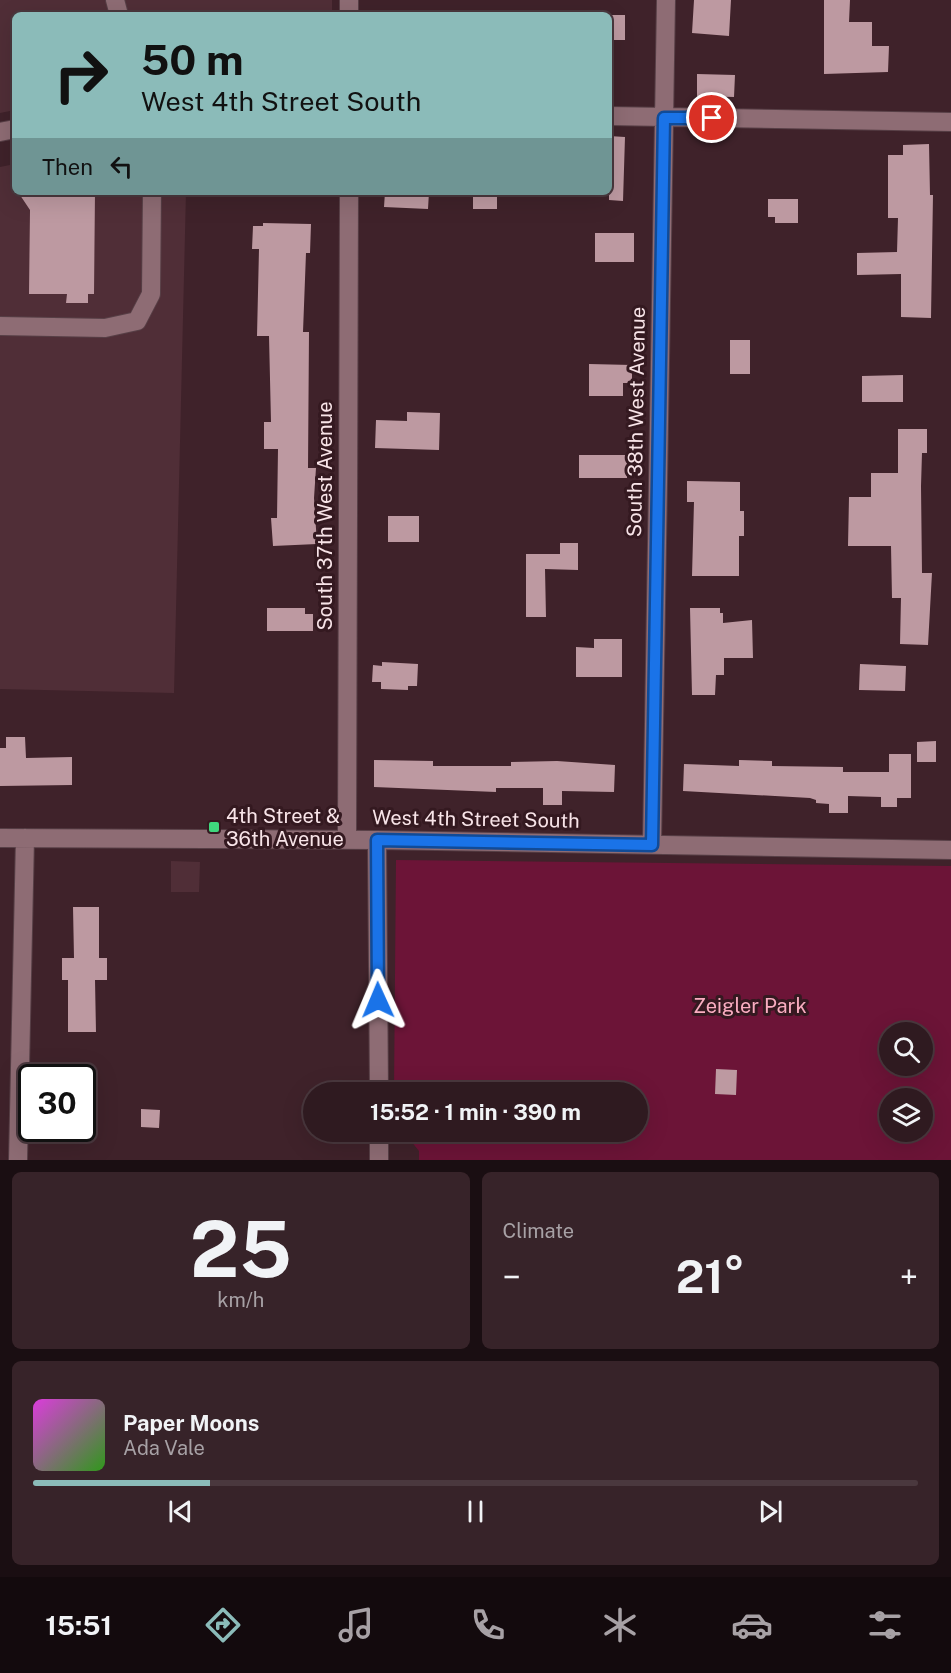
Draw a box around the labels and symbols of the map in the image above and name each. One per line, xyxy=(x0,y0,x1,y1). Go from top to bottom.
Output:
pin xyxy=(686,92,737,143)
street label: South 38th West Avenue xyxy=(622,307,650,537)
street label: South 37th West Avenue xyxy=(313,401,337,631)
place label: 4th Street & 36th Avenue xyxy=(226,804,344,851)
street label: West 4th Street South xyxy=(372,805,580,833)
marker: 4th Street & 36th Avenue xyxy=(207,820,221,834)
position arrow xyxy=(346,968,410,1032)
park label: Zeigler Park xyxy=(693,994,807,1018)
speed limit sign: 30 xyxy=(18,1064,96,1142)

